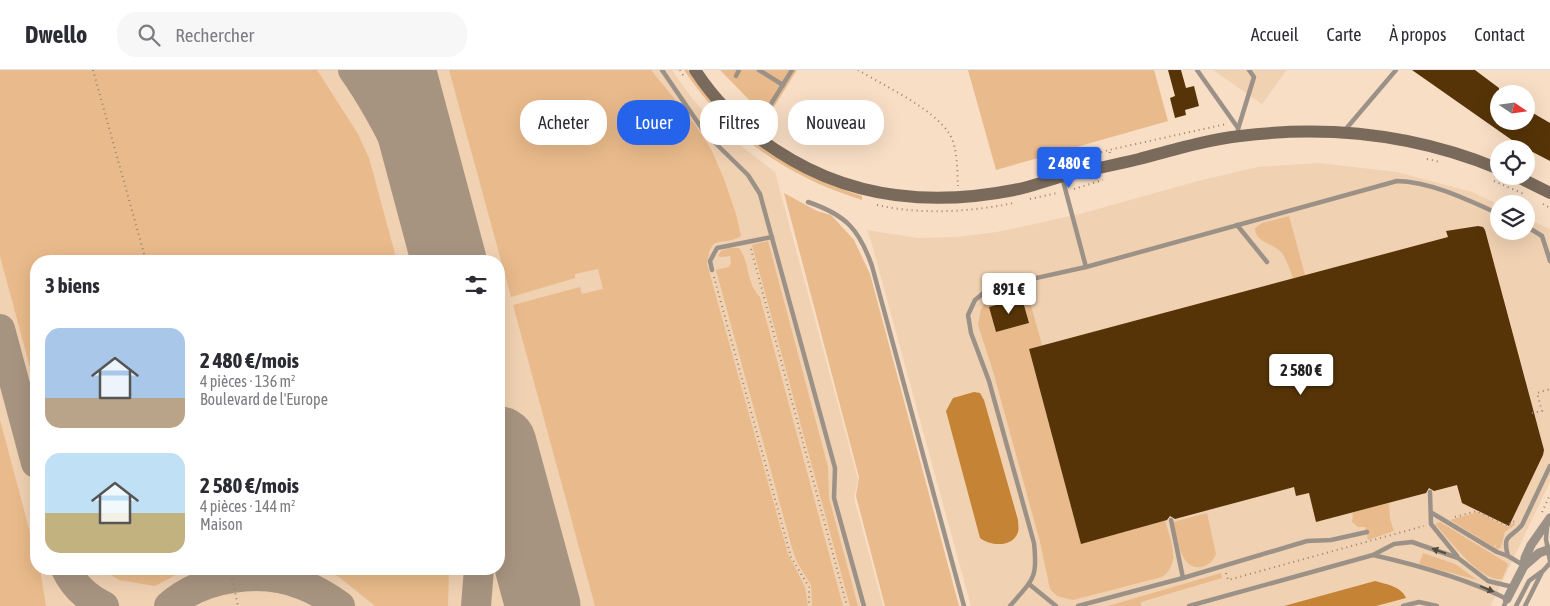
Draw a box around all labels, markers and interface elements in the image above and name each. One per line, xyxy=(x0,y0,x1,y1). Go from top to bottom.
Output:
search box xyxy=(117,12,467,57)
text: Dwello xyxy=(25,21,87,48)
icon: search xyxy=(135,21,163,49)
text: Rechercher xyxy=(175,24,254,46)
text: Accueil xyxy=(1251,24,1299,45)
text: Carte xyxy=(1327,24,1361,45)
text: À propos xyxy=(1389,24,1446,45)
text: Contact xyxy=(1474,24,1525,45)
north arrow xyxy=(1490,85,1535,130)
map controls xyxy=(1490,85,1535,240)
chip: Acheter xyxy=(520,100,607,145)
chip: Louer xyxy=(617,100,690,145)
chip: Filtres xyxy=(700,100,778,145)
chip: Nouveau xyxy=(788,100,884,145)
button: locate xyxy=(1490,140,1535,185)
pin: 2 480 € xyxy=(1023,146,1115,189)
text: 2 480 € xyxy=(1048,154,1090,172)
button: layers xyxy=(1490,195,1535,240)
icon: filters xyxy=(462,271,490,299)
pin: 891 € xyxy=(974,272,1044,315)
text: 3 biens xyxy=(45,273,100,297)
text: 891 € xyxy=(993,280,1025,298)
icon: home xyxy=(85,348,145,408)
text: 2 480 €/mois xyxy=(200,348,299,372)
pin: 2 580 € xyxy=(1255,354,1347,396)
text: 2 580 € xyxy=(1280,361,1322,379)
text: 4 pièces · 136 m² xyxy=(200,372,296,390)
text: Boulevard de l'Europe xyxy=(200,390,328,408)
icon: home xyxy=(85,473,145,533)
text: 2 580 €/mois xyxy=(200,473,299,497)
text: 4 pièces · 144 m² xyxy=(200,497,296,515)
text: Maison xyxy=(200,515,243,533)
one-way arrow xyxy=(1431,547,1446,555)
one-way arrow xyxy=(1479,586,1494,594)

